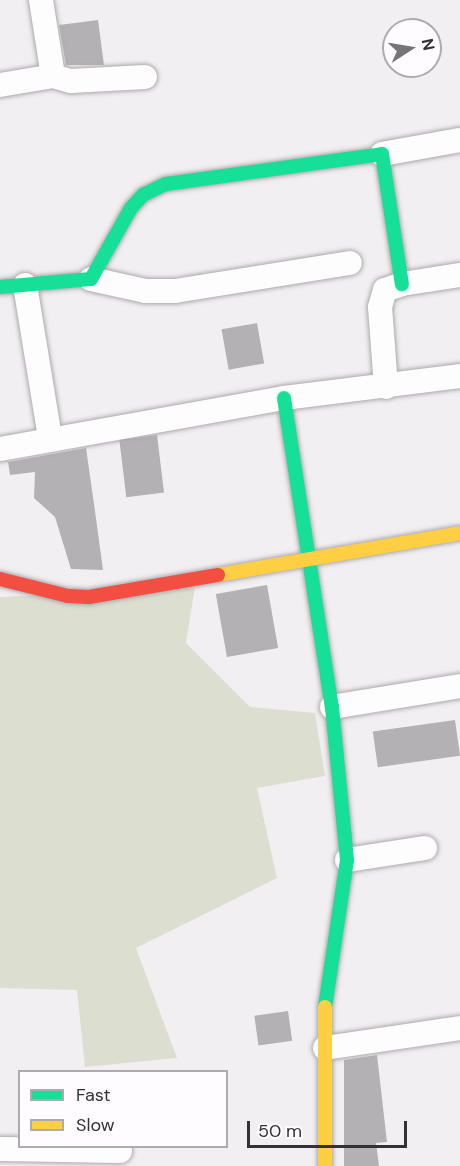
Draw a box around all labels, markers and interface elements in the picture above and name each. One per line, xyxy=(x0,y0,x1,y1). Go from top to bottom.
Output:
north arrow xyxy=(382,18,442,78)
text: N xyxy=(417,37,440,52)
legend xyxy=(18,1070,228,1148)
text: Fast xyxy=(76,1083,111,1107)
scale bar xyxy=(250,1109,410,1147)
text: Slow xyxy=(76,1113,115,1137)
text: 50 m xyxy=(258,1119,302,1143)

